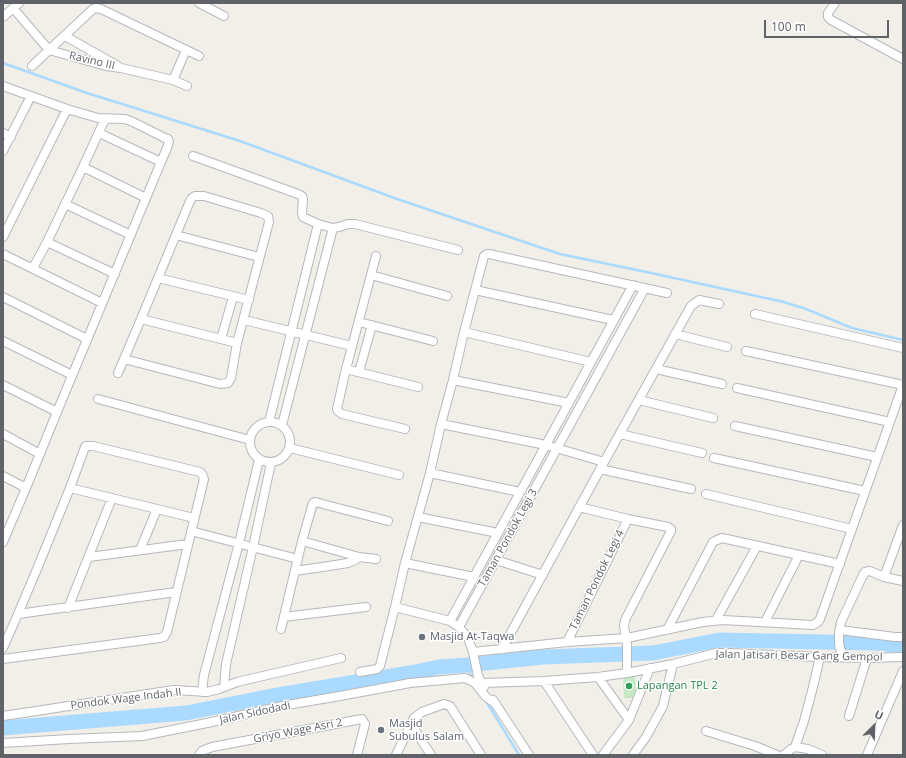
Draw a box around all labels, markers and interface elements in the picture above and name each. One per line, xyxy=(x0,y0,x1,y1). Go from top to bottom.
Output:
scale bar xyxy=(766,12,891,38)
text: 100 m xyxy=(771,18,806,35)
street label: Ravino III xyxy=(68,49,116,73)
street label: Taman Pondok Legi 3 xyxy=(476,487,540,589)
street label: Taman Pondok Legi 4 xyxy=(567,528,627,632)
place label: Masjid At-Taqwa xyxy=(430,630,514,644)
marker: Masjid At-Taqwa xyxy=(417,632,427,642)
street label: Jalan Jatisari Besar Gang Gempol xyxy=(715,648,883,664)
place label: Lapangan TPL 2 xyxy=(637,679,718,693)
marker: Lapangan TPL 2 xyxy=(624,681,634,691)
street label: Pondok Wage Indah II xyxy=(70,686,182,712)
street label: Jalan Sidodadi xyxy=(218,699,292,727)
north arrow xyxy=(854,706,894,746)
text: U xyxy=(872,706,886,723)
street label: Griyo Wage Asri 2 xyxy=(252,716,344,746)
place label: Masjid Subulus Salam xyxy=(389,717,464,743)
marker: Masjid Subulus Salam xyxy=(376,725,386,735)

